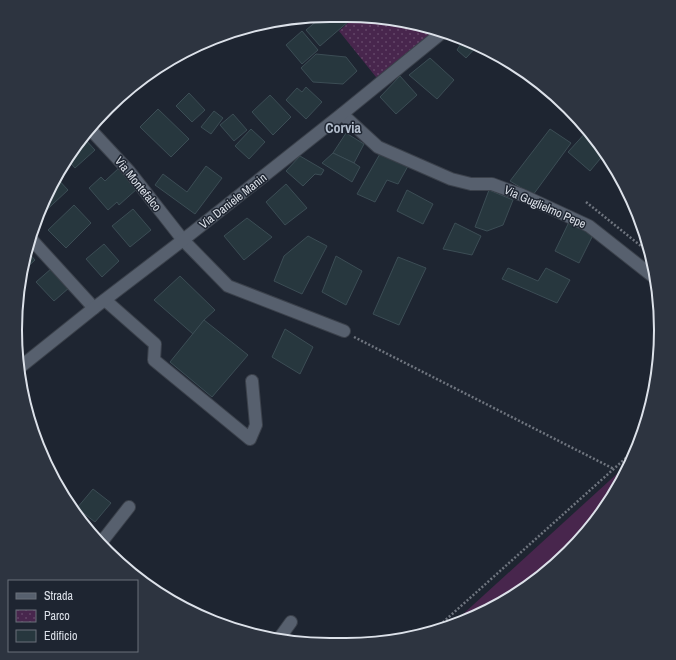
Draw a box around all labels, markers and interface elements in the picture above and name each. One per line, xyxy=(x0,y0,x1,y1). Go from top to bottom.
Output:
district label: Corvia xyxy=(325,119,361,137)
street label: Via Montefalco xyxy=(111,154,165,214)
street label: Via Daniele Manin xyxy=(196,170,270,232)
street label: Via Guglielmo Pepe xyxy=(502,182,588,232)
legend xyxy=(8,580,138,652)
text: Strada xyxy=(44,588,74,604)
text: Parco xyxy=(44,608,70,624)
text: Edificio xyxy=(44,628,77,644)

